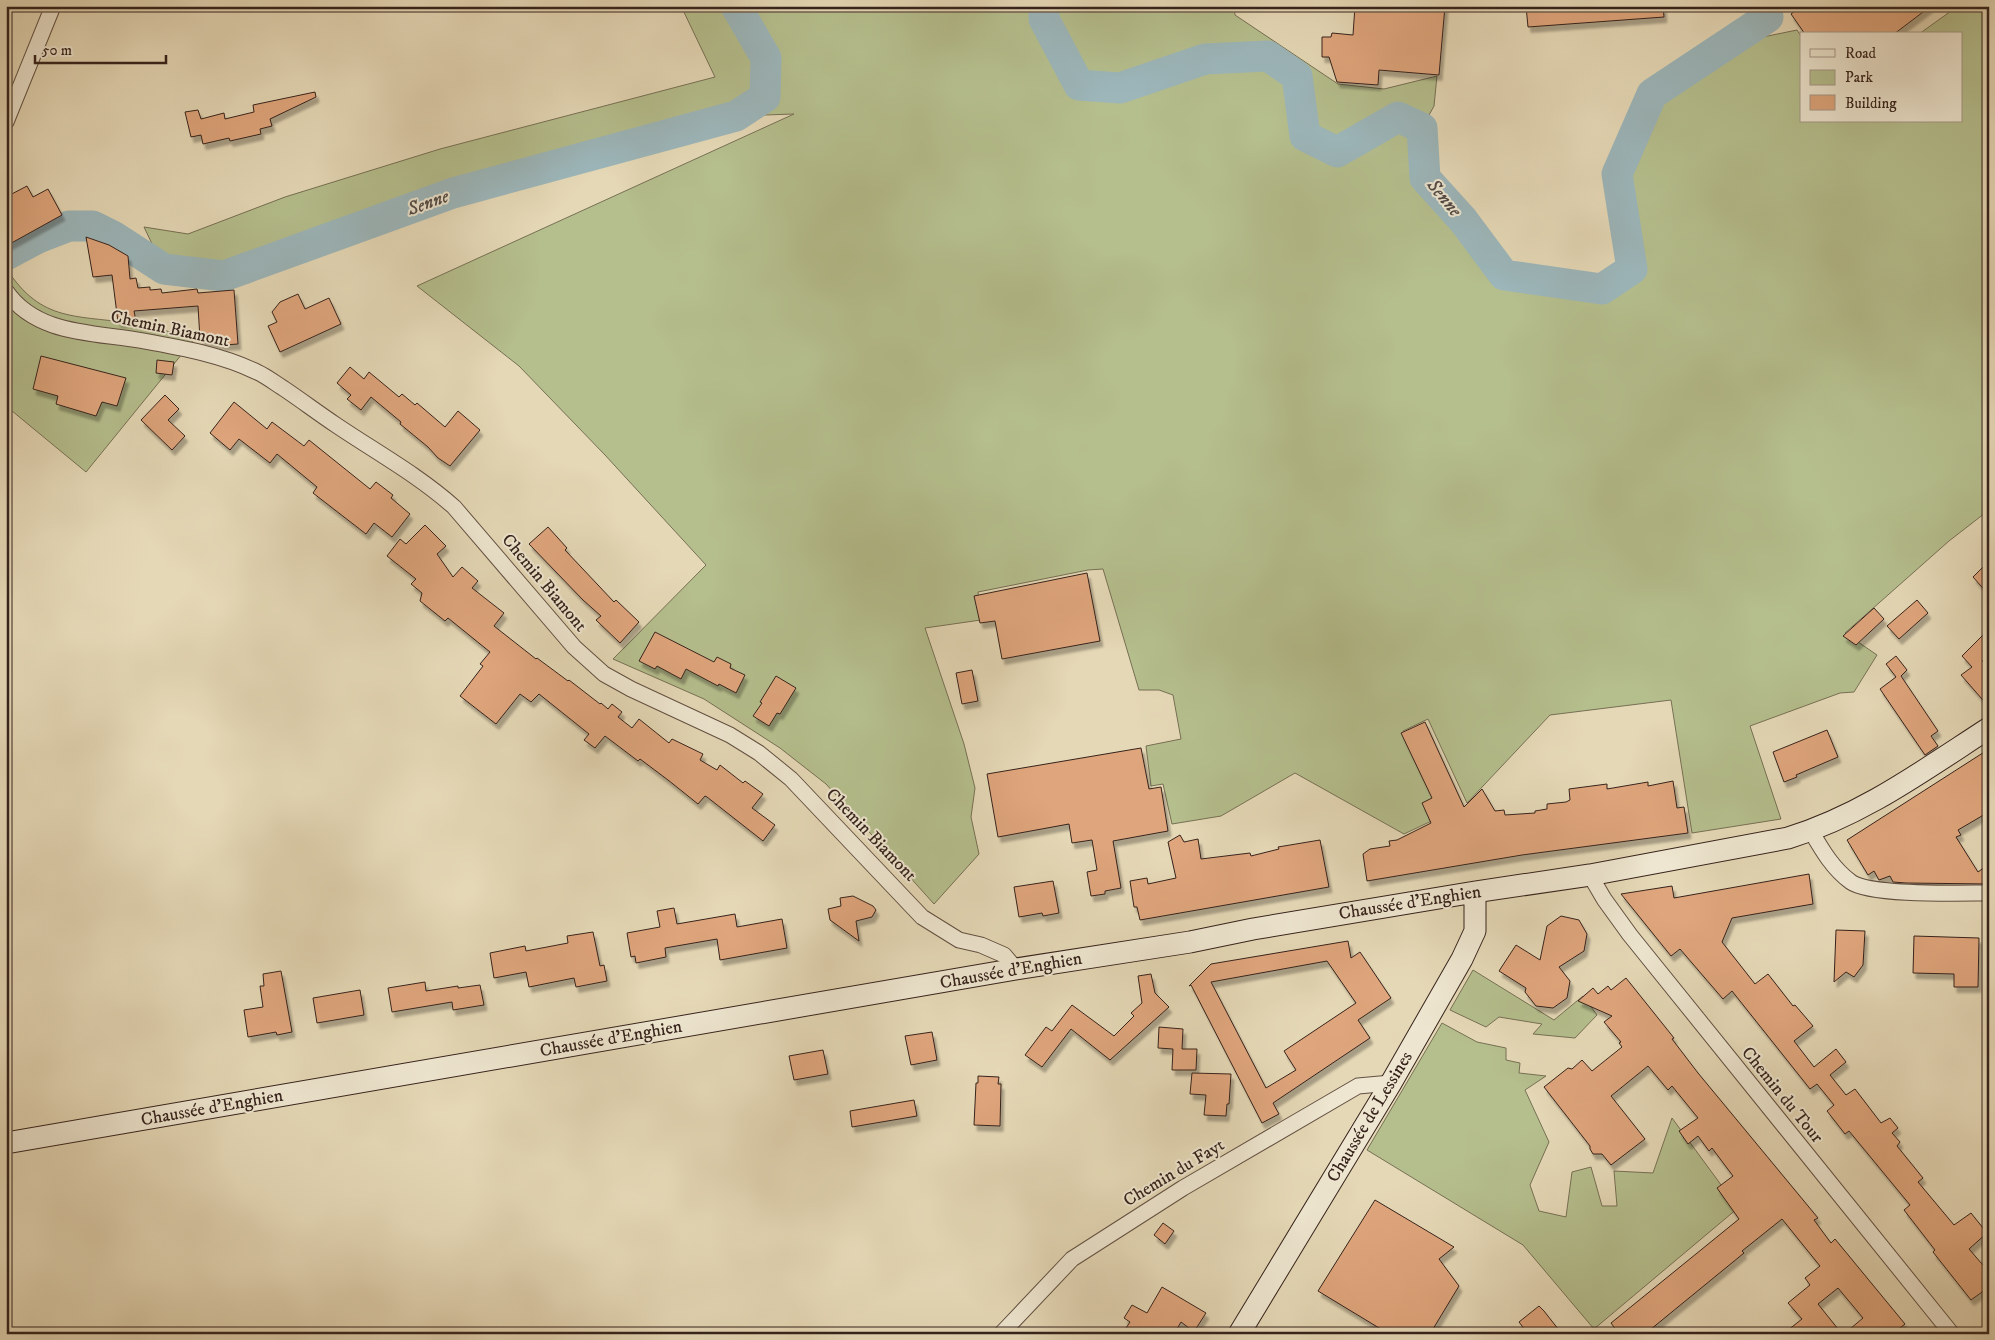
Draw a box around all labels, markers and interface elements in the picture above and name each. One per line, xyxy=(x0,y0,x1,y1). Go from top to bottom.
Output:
scale bar xyxy=(35,32,166,64)
legend xyxy=(1800,32,1962,122)
text: 50 m xyxy=(42,41,72,60)
text: Road xyxy=(1845,44,1877,63)
text: Park xyxy=(1845,68,1874,87)
text: Building xyxy=(1845,94,1897,113)
water label: Senne xyxy=(1421,174,1467,222)
water label: Senne xyxy=(403,185,452,221)
street label: Chemin Biamont xyxy=(108,306,232,352)
street label: Chemin Biamont xyxy=(497,530,591,637)
street label: Chemin Biamont xyxy=(821,784,921,886)
street label: Chaussée d'Enghien xyxy=(1337,881,1483,925)
street label: Chaussée d'Enghien xyxy=(938,948,1084,994)
street label: Chaussée d'Enghien xyxy=(538,1016,684,1062)
street label: Chemin du Tour xyxy=(1736,1042,1828,1148)
street label: Chaussée de Lessines xyxy=(1322,1048,1418,1186)
street label: Chaussée d'Enghien xyxy=(139,1085,285,1131)
street label: Chemin du Fayt xyxy=(1119,1134,1229,1212)

